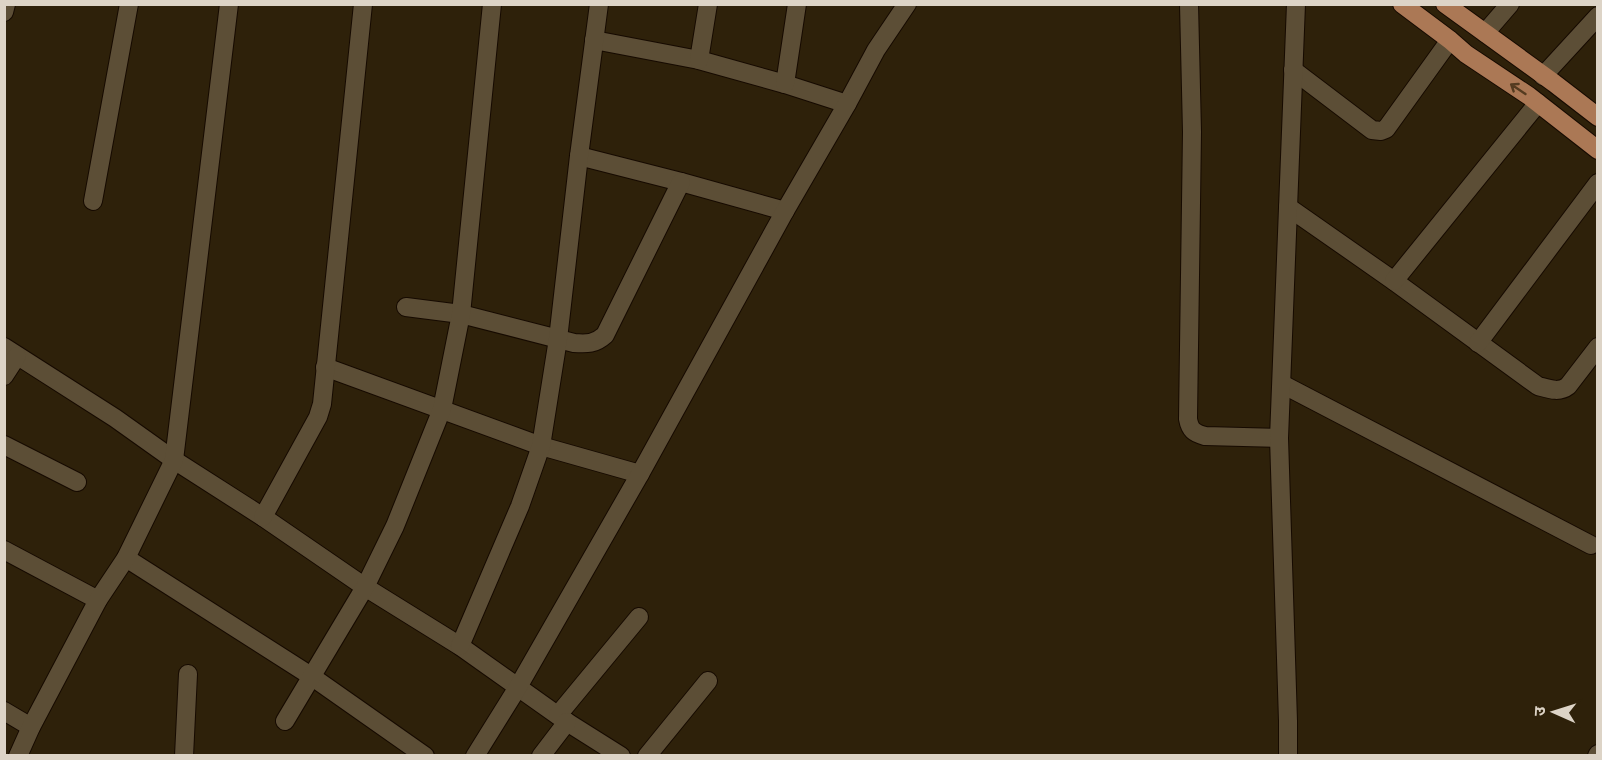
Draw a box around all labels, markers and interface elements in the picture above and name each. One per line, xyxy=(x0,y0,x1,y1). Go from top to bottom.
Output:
one-way arrow xyxy=(1510,83,1527,95)
north arrow xyxy=(1524,682,1584,742)
text: उ xyxy=(1530,705,1549,716)

